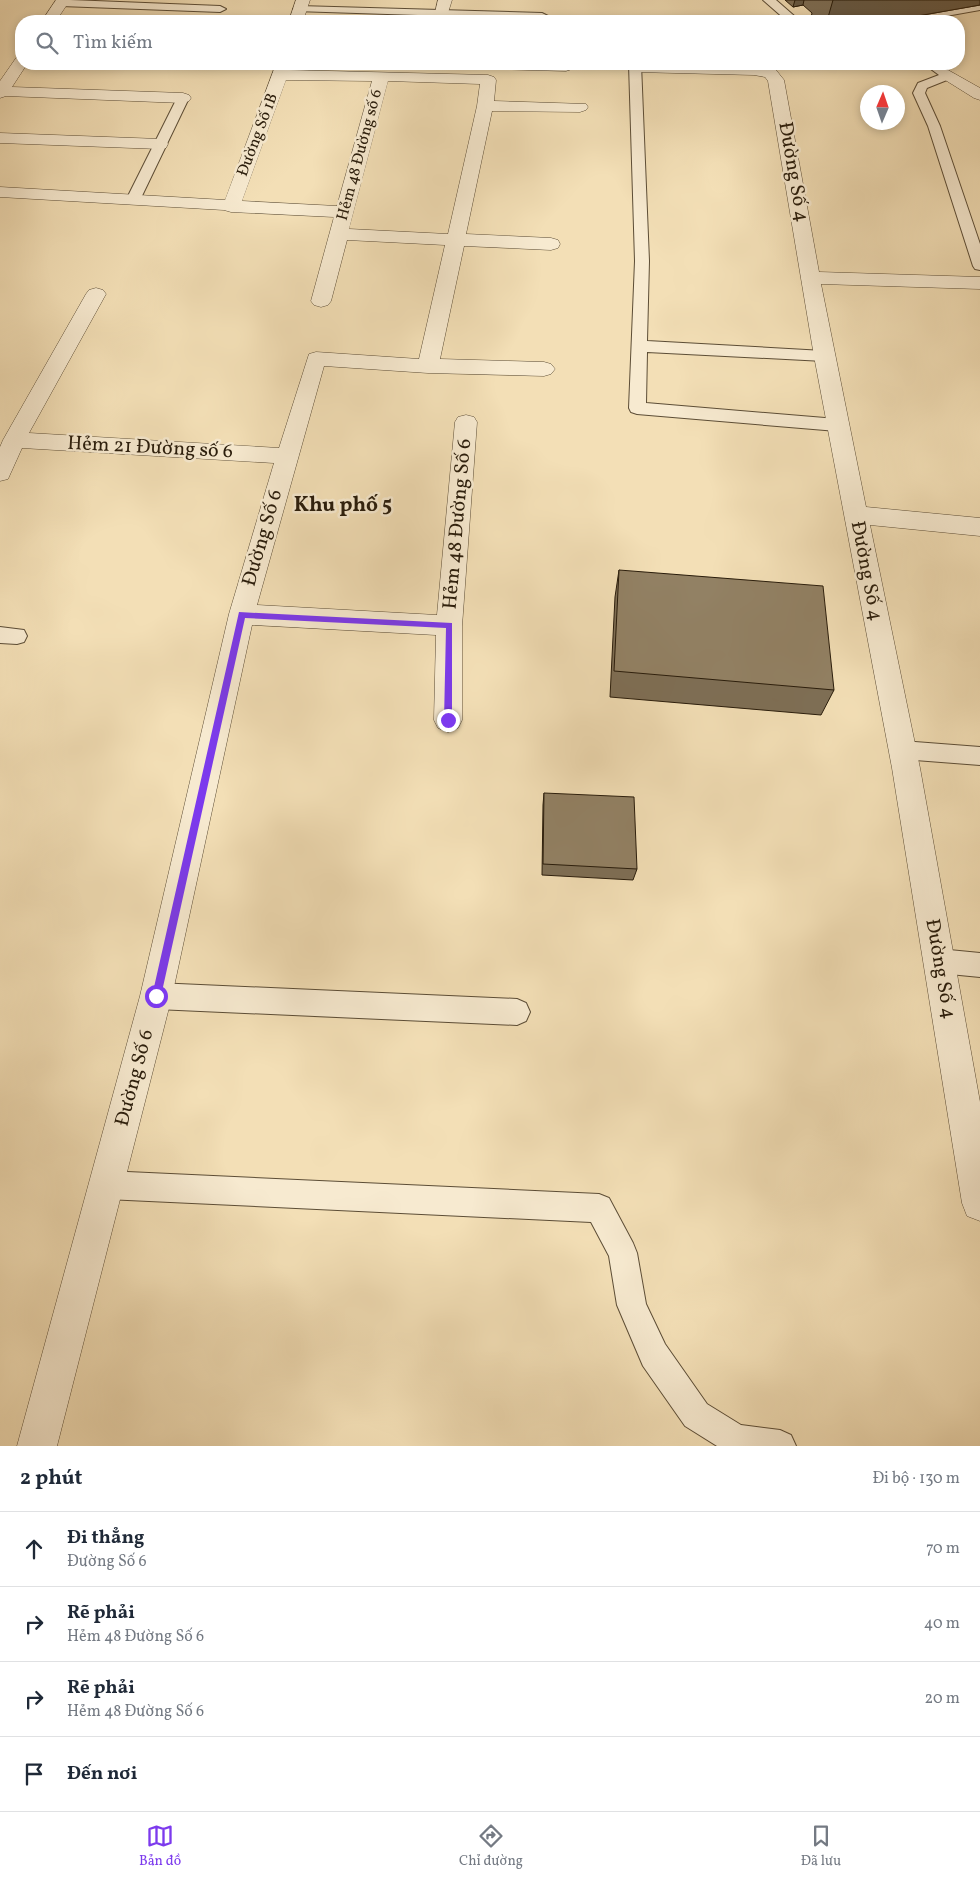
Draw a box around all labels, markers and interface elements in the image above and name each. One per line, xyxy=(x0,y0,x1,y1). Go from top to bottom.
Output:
search box xyxy=(15,15,965,70)
icon: search xyxy=(33,29,61,57)
text: Tìm kiếm xyxy=(73,30,153,56)
north arrow xyxy=(860,85,905,130)
street label: Hẻm 48 Đường số 6 xyxy=(332,87,388,223)
street label: Đường Số 1B xyxy=(232,90,284,180)
street label: Đường Số 4 xyxy=(770,120,816,224)
street label: Hẻm 21 Đường số 6 xyxy=(67,430,233,466)
street label: Hẻm 48 Đường Số 6 xyxy=(437,437,479,611)
street label: Đường Số 6 xyxy=(236,486,290,590)
district label: Khu phố 5 xyxy=(294,491,392,520)
street label: Đường Số 4 xyxy=(843,519,889,623)
route end xyxy=(437,709,460,732)
street label: Đường Số 4 xyxy=(917,917,963,1021)
route start xyxy=(145,985,168,1008)
street label: Đường Số 6 xyxy=(109,1026,161,1130)
text: 2 phút xyxy=(20,1464,82,1493)
text: Đi bộ · 130 m xyxy=(872,1468,960,1490)
text: Đi thẳng xyxy=(67,1525,144,1551)
icon: ahead xyxy=(20,1535,48,1563)
text: 70 m xyxy=(926,1538,960,1560)
text: Đường Số 6 xyxy=(67,1551,147,1573)
text: Rẽ phải xyxy=(67,1600,135,1626)
icon: right xyxy=(20,1610,48,1638)
text: 40 m xyxy=(924,1613,960,1635)
text: Hẻm 48 Đường Số 6 xyxy=(67,1626,204,1648)
text: Rẽ phải xyxy=(67,1675,135,1701)
icon: right xyxy=(20,1685,48,1713)
text: 20 m xyxy=(925,1688,960,1710)
text: Hẻm 48 Đường Số 6 xyxy=(67,1701,204,1723)
icon: arrive xyxy=(20,1760,48,1788)
text: Đến nơi xyxy=(67,1761,137,1787)
tab: Bản đồ xyxy=(139,1822,181,1871)
tab: Chỉ đường xyxy=(459,1822,523,1871)
tab: Đã lưu xyxy=(801,1822,841,1871)

